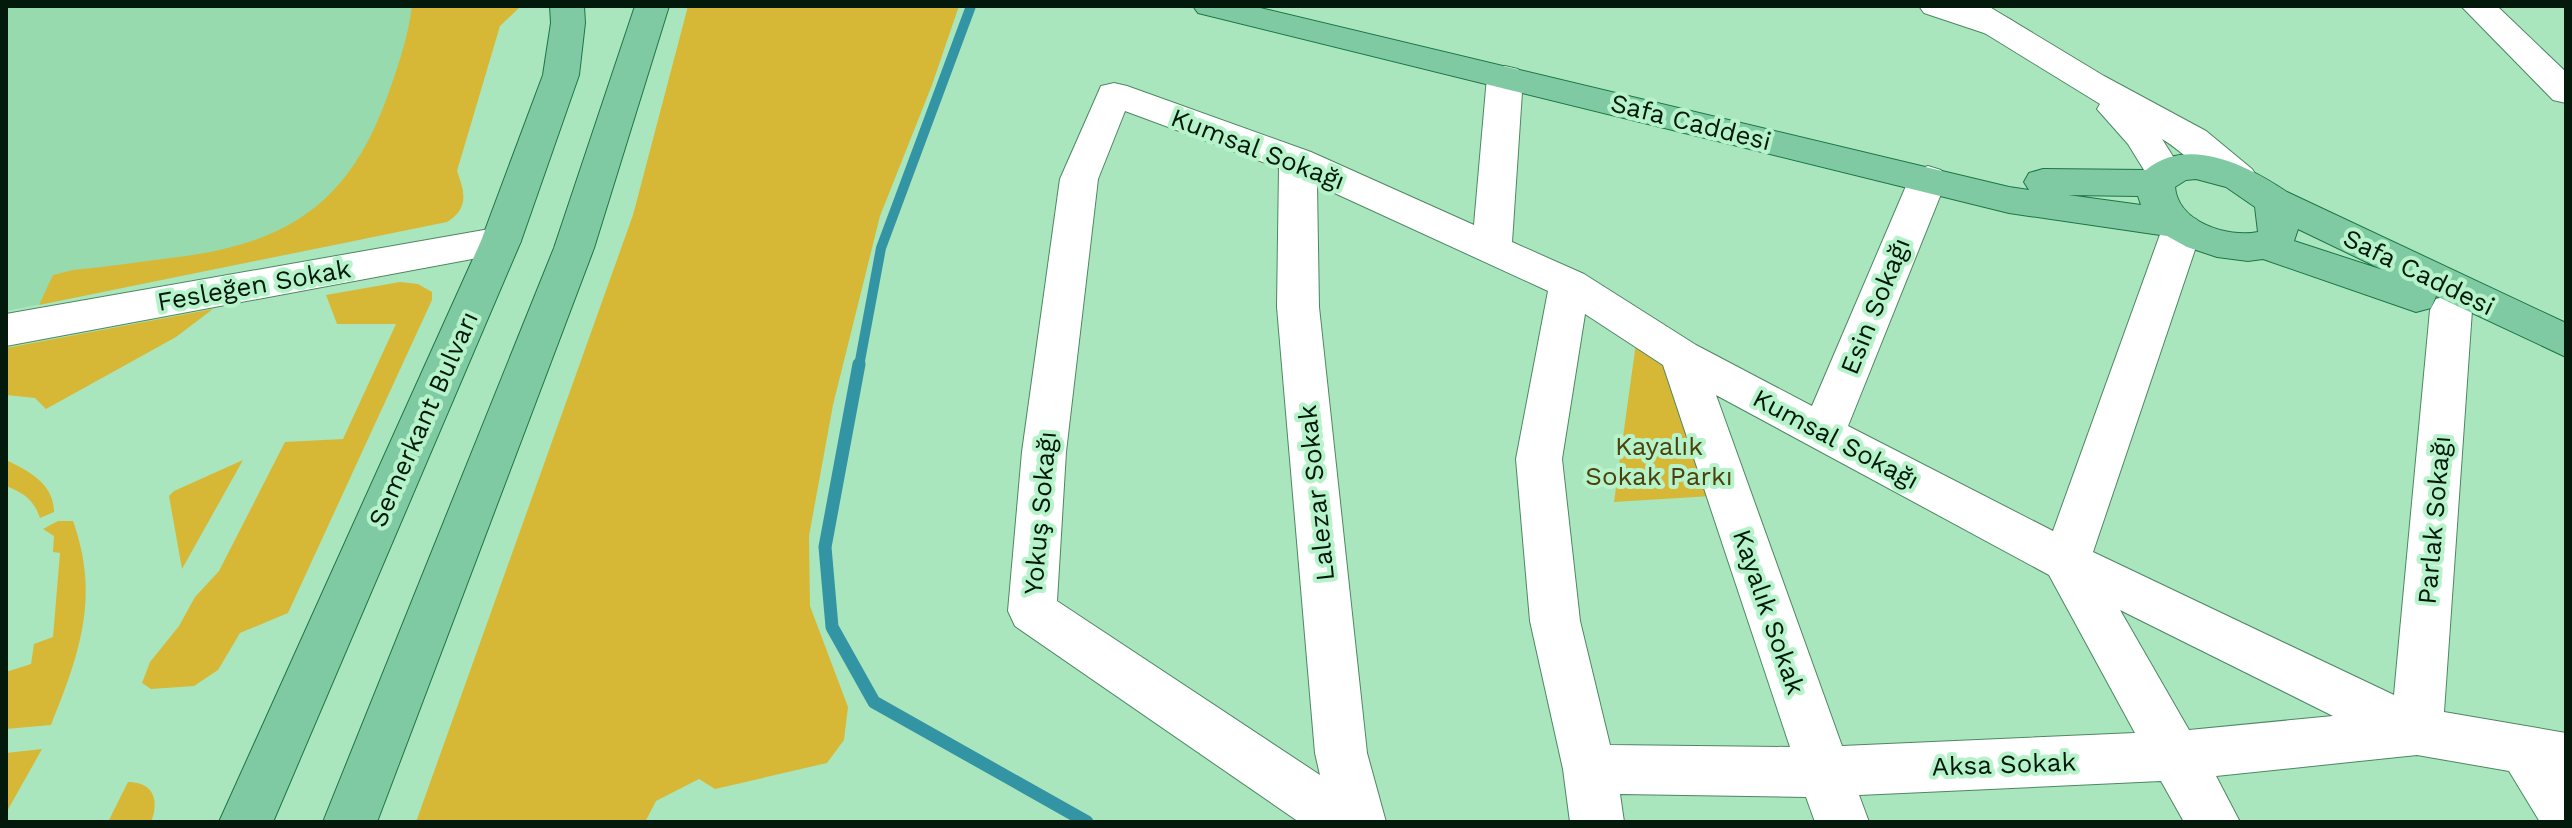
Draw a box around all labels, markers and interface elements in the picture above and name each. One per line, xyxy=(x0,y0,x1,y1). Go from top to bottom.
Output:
street label: Safa Caddesi xyxy=(1608,88,1774,156)
street label: Kumsal Sokağı xyxy=(1167,102,1349,196)
street label: Safa Caddesi xyxy=(2339,223,2499,321)
street label: Esin Sokağı xyxy=(1834,233,1916,379)
street label: Fesleğen Sokak xyxy=(155,253,353,317)
street label: Semerkant Bulvarı xyxy=(362,307,484,531)
street label: Kumsal Sokağı xyxy=(1748,383,1924,495)
street label: Lalezar Sokak xyxy=(1292,403,1340,583)
street label: Yokuş Sokağı xyxy=(1018,430,1062,596)
park label: Kayalık Sokak Parkı xyxy=(1585,431,1733,491)
street label: Parlak Sokağı xyxy=(2412,434,2456,606)
street label: Kayalık Sokak xyxy=(1727,526,1811,699)
street label: Aksa Sokak xyxy=(1931,746,2077,782)

